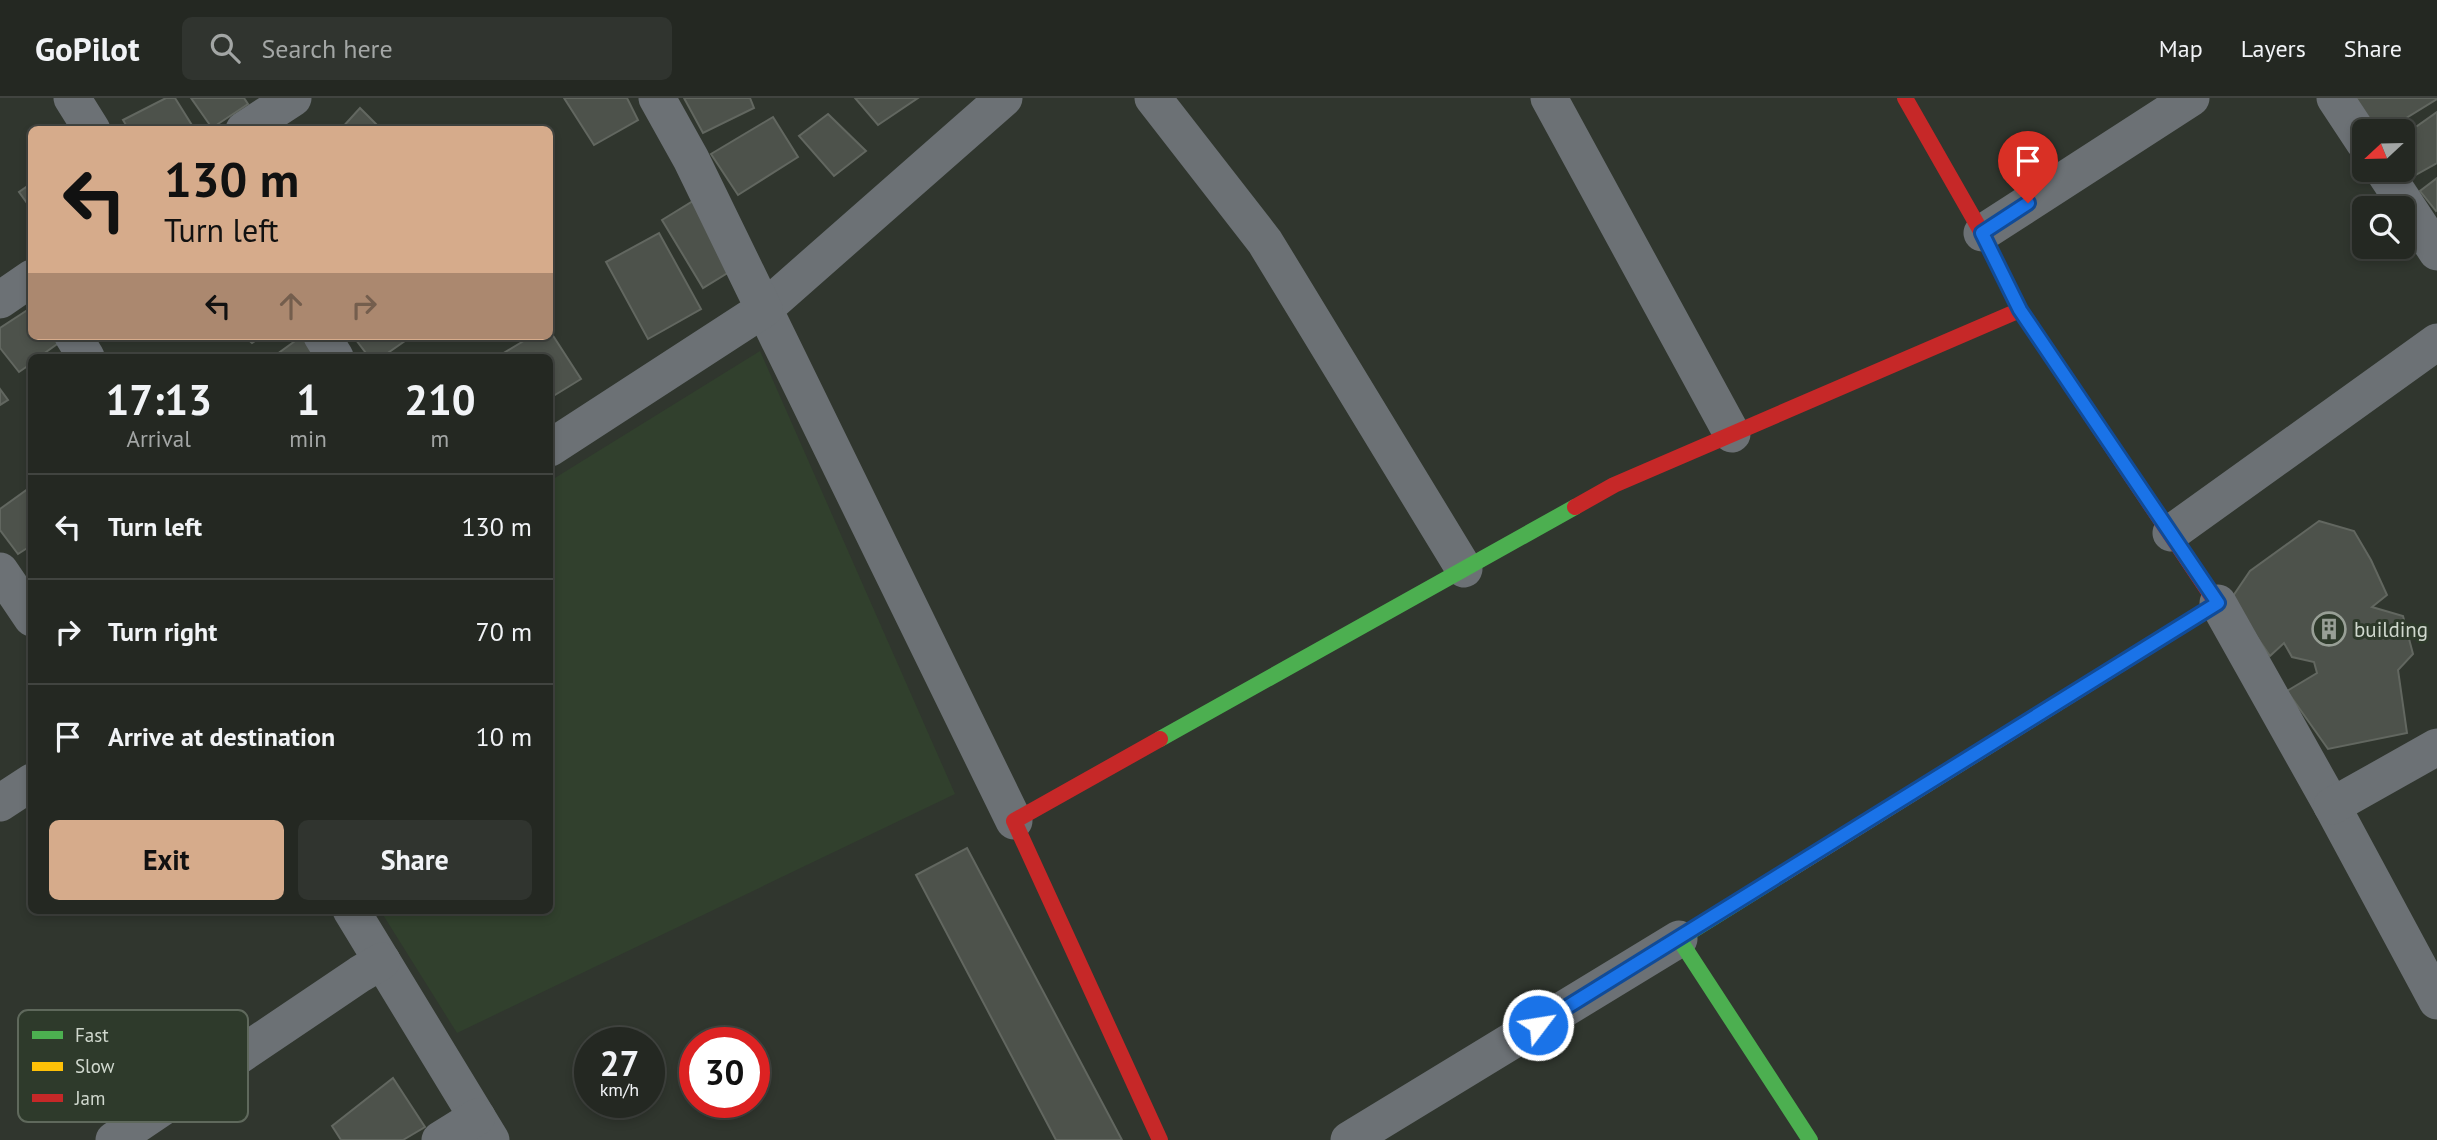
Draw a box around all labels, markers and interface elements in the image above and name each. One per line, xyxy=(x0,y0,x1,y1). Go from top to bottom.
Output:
search box xyxy=(182,17,672,80)
text: GoPilot xyxy=(35,27,140,70)
icon: search xyxy=(206,29,244,67)
text: Search here xyxy=(262,32,393,65)
text: Map xyxy=(2159,33,2203,64)
text: Layers xyxy=(2241,33,2306,64)
text: Share xyxy=(2344,33,2402,64)
north arrow xyxy=(2352,119,2415,182)
map controls xyxy=(2352,119,2415,259)
pin xyxy=(1998,131,2058,203)
icon: arrive xyxy=(2009,142,2047,180)
text: 130 m xyxy=(164,147,299,211)
icon: left xyxy=(49,154,140,245)
button: search xyxy=(2352,196,2415,259)
text: Turn left xyxy=(164,209,279,251)
icon: left xyxy=(199,287,237,325)
icon: ahead xyxy=(272,287,310,325)
icon: right xyxy=(345,287,383,325)
text: 17:13 xyxy=(105,372,212,427)
text: 1 xyxy=(296,372,320,427)
text: 210 xyxy=(404,372,476,427)
text: Arrival xyxy=(126,424,191,453)
text: min xyxy=(289,424,327,453)
text: m xyxy=(431,424,449,453)
icon: left xyxy=(49,508,87,546)
text: Turn left xyxy=(108,510,202,543)
text: 130 m xyxy=(461,510,532,543)
building icon: building xyxy=(2310,610,2348,648)
icon: right xyxy=(49,613,87,651)
text: Turn right xyxy=(108,615,217,648)
text: 70 m xyxy=(476,615,532,648)
place label: building xyxy=(2354,616,2428,643)
icon: arrive xyxy=(49,718,87,756)
text: Arrive at destination xyxy=(108,720,335,753)
text: 10 m xyxy=(476,720,532,753)
button: Exit xyxy=(49,820,284,900)
button: Share xyxy=(298,820,532,900)
position arrow xyxy=(1501,988,1575,1062)
legend xyxy=(18,1010,248,1122)
text: Fast xyxy=(75,1023,109,1047)
speed limit sign: 30 xyxy=(679,1027,770,1118)
text: 27 xyxy=(600,1040,639,1086)
text: Slow xyxy=(75,1054,115,1078)
text: km/h xyxy=(600,1078,639,1101)
text: Jam xyxy=(74,1086,105,1110)

